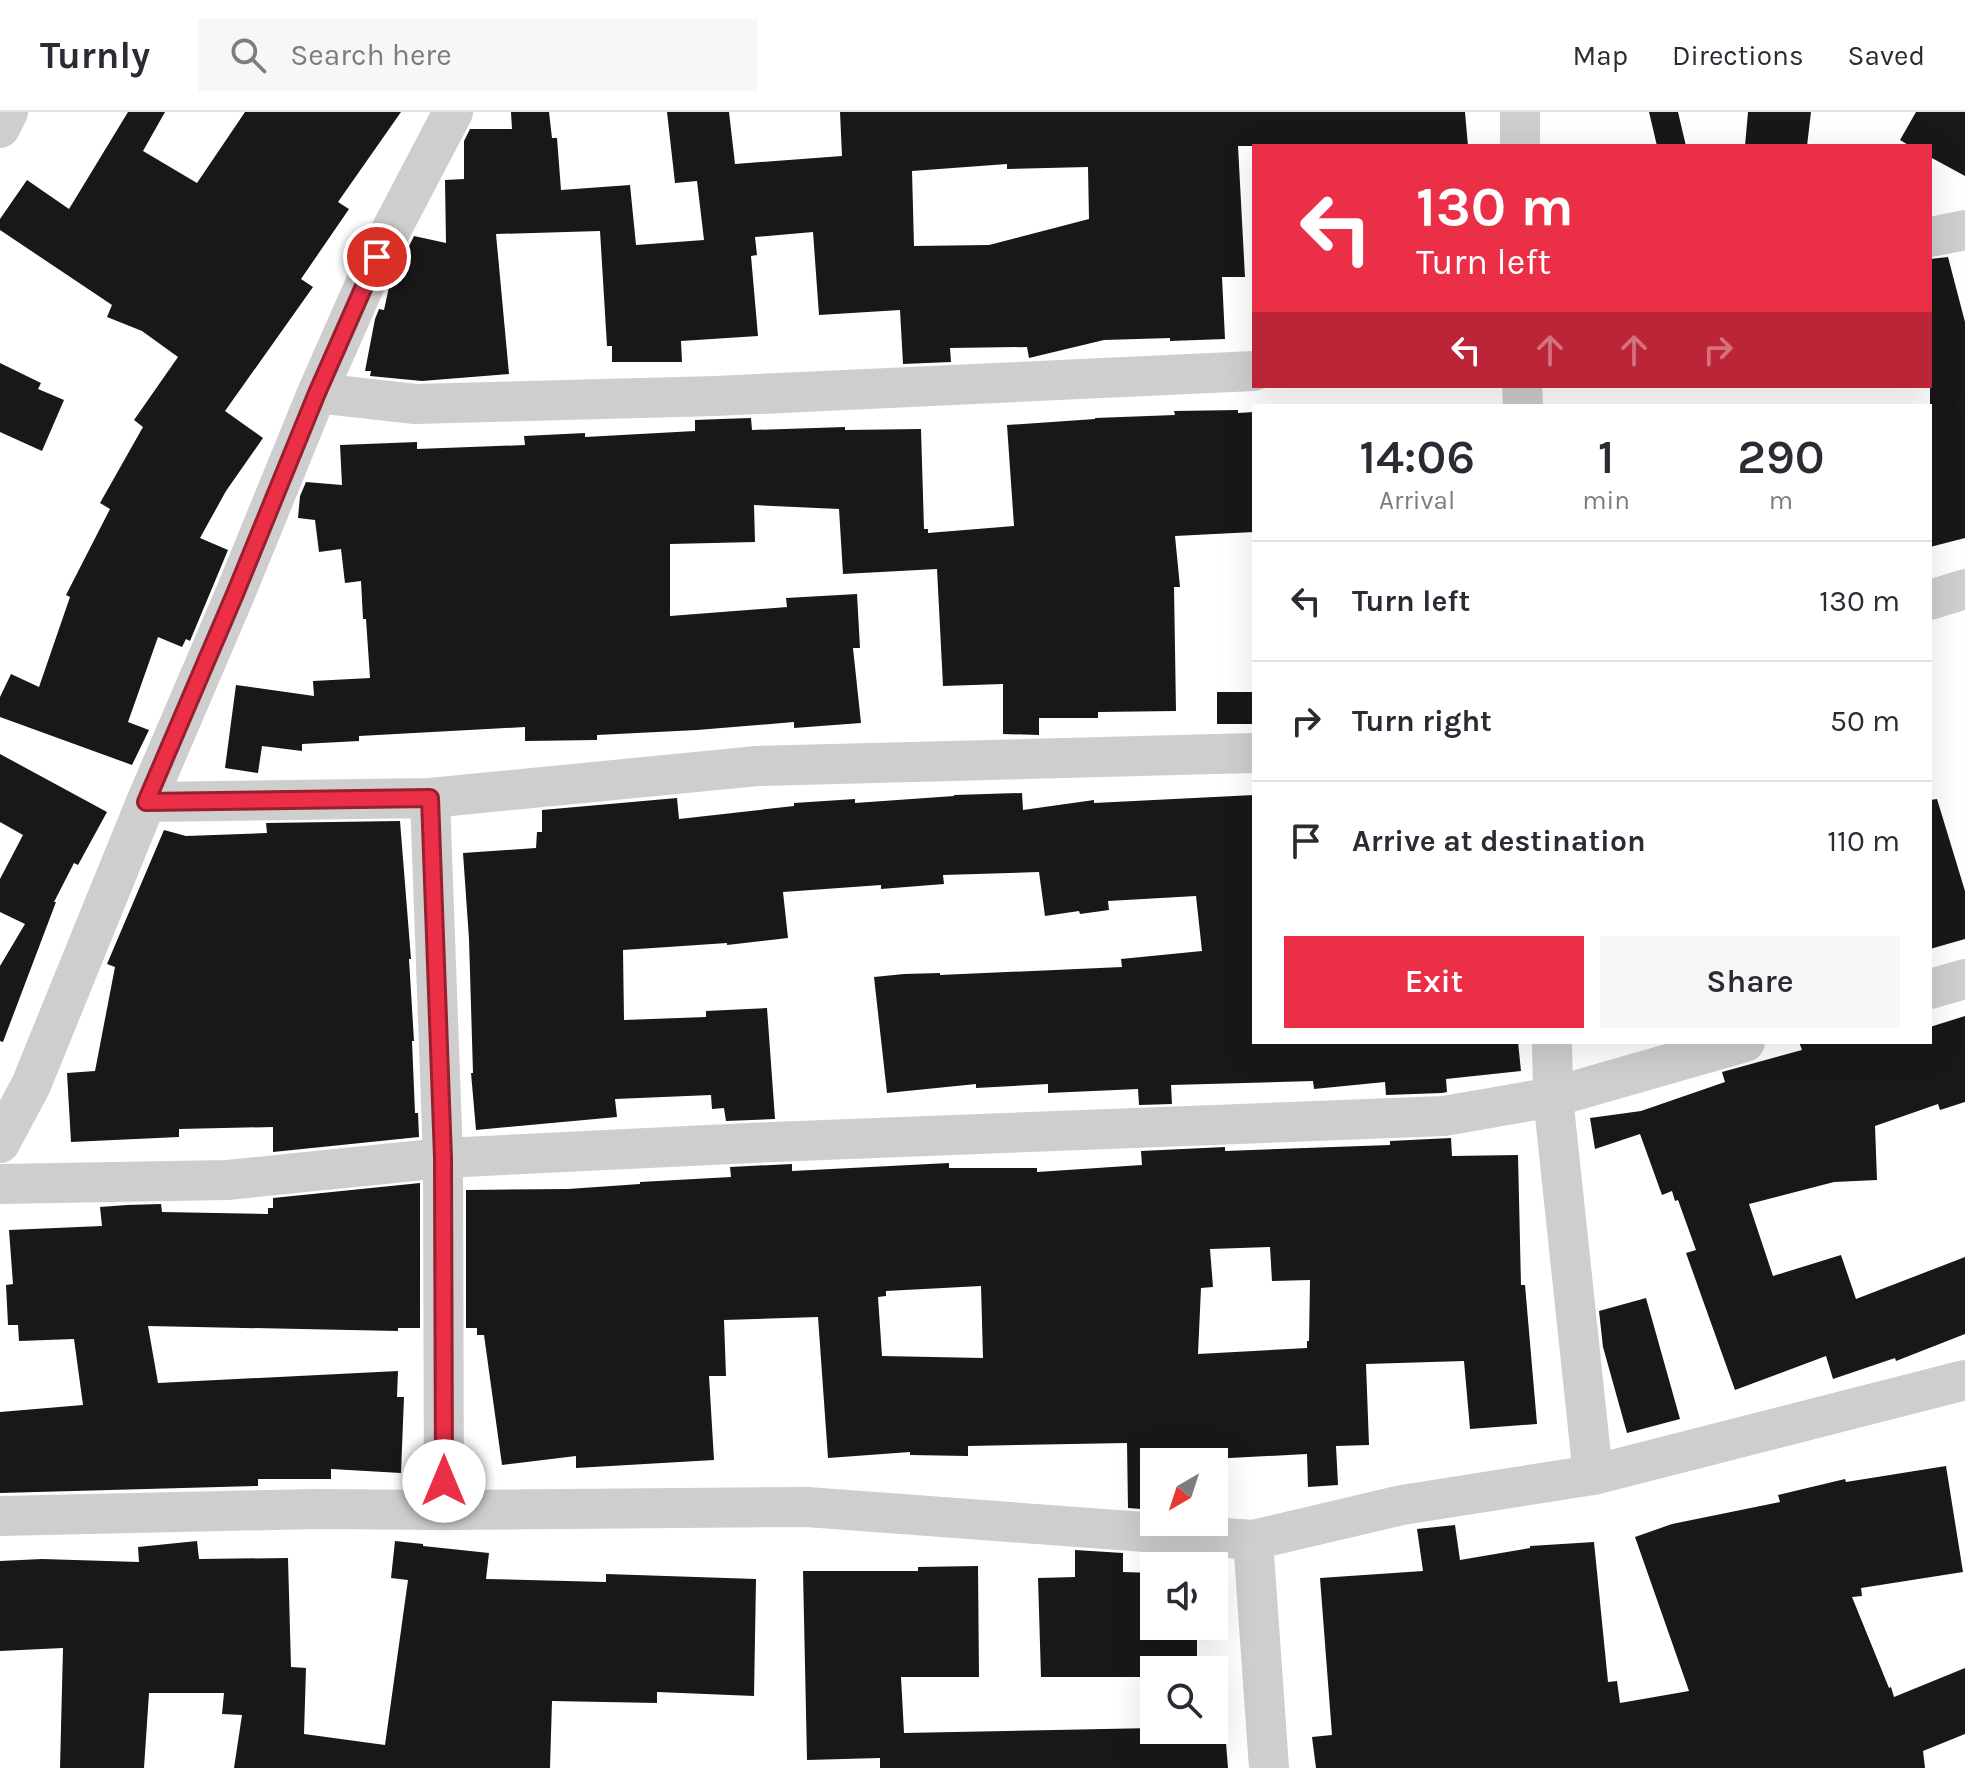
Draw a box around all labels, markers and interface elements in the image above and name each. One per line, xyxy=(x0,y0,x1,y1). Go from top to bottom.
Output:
search box xyxy=(198,19,758,91)
text: Turnly xyxy=(40,33,150,78)
icon: search xyxy=(226,33,270,77)
text: Search here xyxy=(290,37,452,73)
text: Map xyxy=(1573,39,1628,72)
text: Directions xyxy=(1672,39,1804,72)
text: Saved xyxy=(1848,39,1925,72)
text: 130 m xyxy=(1416,174,1574,239)
icon: left xyxy=(1284,176,1388,280)
pin xyxy=(343,223,411,291)
icon: arrive xyxy=(355,235,399,279)
text: Turn left xyxy=(1416,241,1551,283)
icon: left xyxy=(1444,328,1488,372)
icon: ahead xyxy=(1528,328,1572,372)
icon: ahead xyxy=(1612,328,1656,372)
icon: right xyxy=(1696,328,1740,372)
text: 14:06 xyxy=(1359,429,1475,485)
text: 1 xyxy=(1598,429,1615,485)
text: 290 xyxy=(1737,429,1825,485)
text: Arrival xyxy=(1379,485,1455,516)
text: min xyxy=(1582,485,1630,516)
text: m xyxy=(1769,485,1793,516)
icon: left xyxy=(1284,579,1328,623)
text: Turn left xyxy=(1352,583,1470,619)
text: 130 m xyxy=(1819,583,1900,619)
icon: right xyxy=(1284,699,1328,743)
text: Turn right xyxy=(1352,703,1492,739)
text: 50 m xyxy=(1830,703,1900,739)
icon: arrive xyxy=(1284,819,1328,863)
text: Arrive at destination xyxy=(1352,823,1646,859)
text: 110 m xyxy=(1827,823,1900,859)
button: Exit xyxy=(1284,936,1584,1028)
button: Share xyxy=(1600,936,1900,1028)
position arrow xyxy=(402,1439,486,1523)
north arrow xyxy=(1140,1448,1228,1536)
map controls xyxy=(1140,1448,1228,1744)
button: sound xyxy=(1140,1552,1228,1640)
button: search xyxy=(1140,1656,1228,1744)

